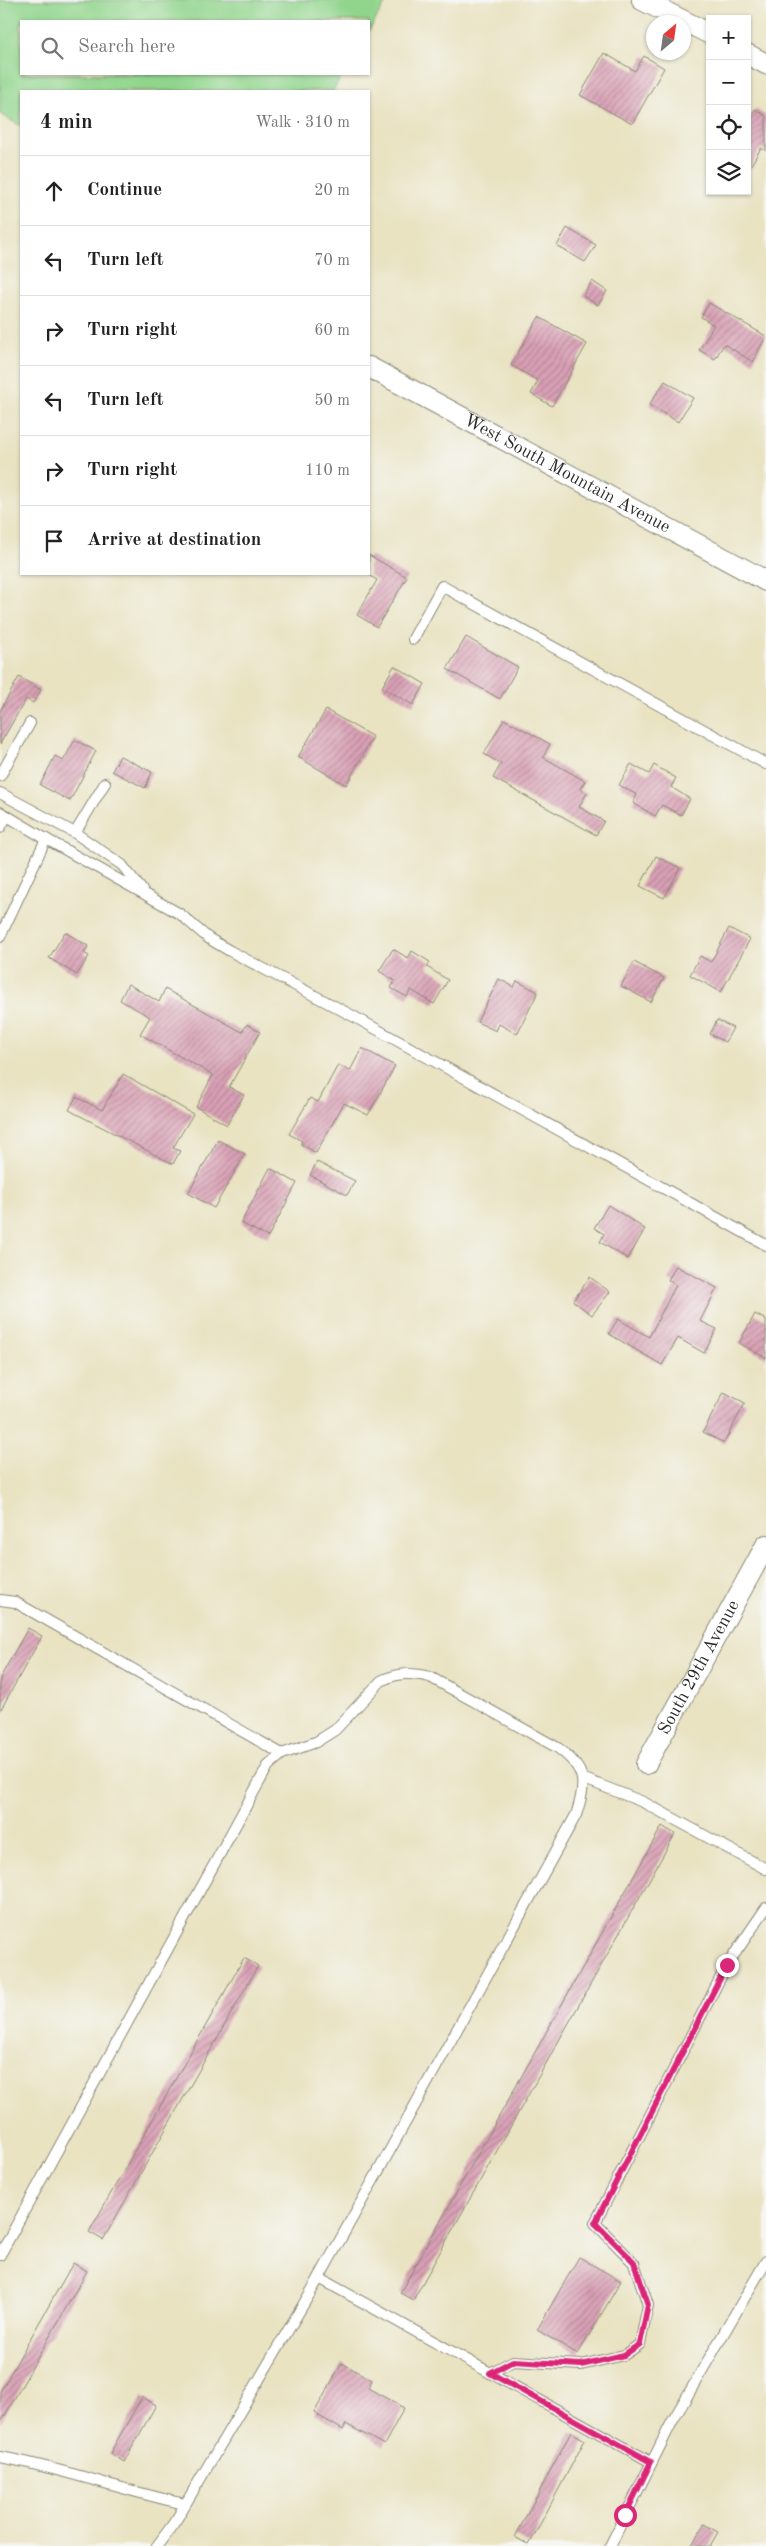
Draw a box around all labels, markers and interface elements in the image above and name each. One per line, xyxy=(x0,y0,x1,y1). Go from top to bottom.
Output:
north arrow xyxy=(646,15,691,60)
map controls xyxy=(706,15,751,195)
button: + xyxy=(706,15,751,60)
search box xyxy=(20,20,370,75)
icon: search xyxy=(38,34,66,62)
text: Search here xyxy=(78,38,175,57)
button: − xyxy=(706,60,751,105)
button: locate xyxy=(706,105,751,150)
text: 4 min xyxy=(40,112,93,133)
text: Walk · 310 m xyxy=(255,115,350,131)
button: layers xyxy=(706,150,751,195)
icon: ahead xyxy=(40,177,68,205)
text: Continue xyxy=(87,181,162,200)
text: 20 m xyxy=(314,183,350,199)
icon: left xyxy=(40,247,68,275)
text: Turn left xyxy=(87,251,164,270)
text: 70 m xyxy=(314,253,350,269)
icon: right xyxy=(40,317,68,345)
text: Turn right xyxy=(87,321,177,340)
text: 60 m xyxy=(314,323,350,339)
icon: left xyxy=(40,387,68,415)
text: Turn left xyxy=(87,391,164,410)
text: 50 m xyxy=(314,393,350,409)
street label: West South Mountain Avenue xyxy=(461,411,673,537)
icon: right xyxy=(40,457,68,485)
text: Turn right xyxy=(87,461,177,480)
text: 110 m xyxy=(305,463,350,479)
icon: arrive xyxy=(40,527,68,555)
text: Arrive at destination xyxy=(87,531,261,550)
street label: South 29th Avenue xyxy=(655,1597,743,1738)
route end xyxy=(716,1954,739,1977)
route start xyxy=(614,2504,637,2527)

